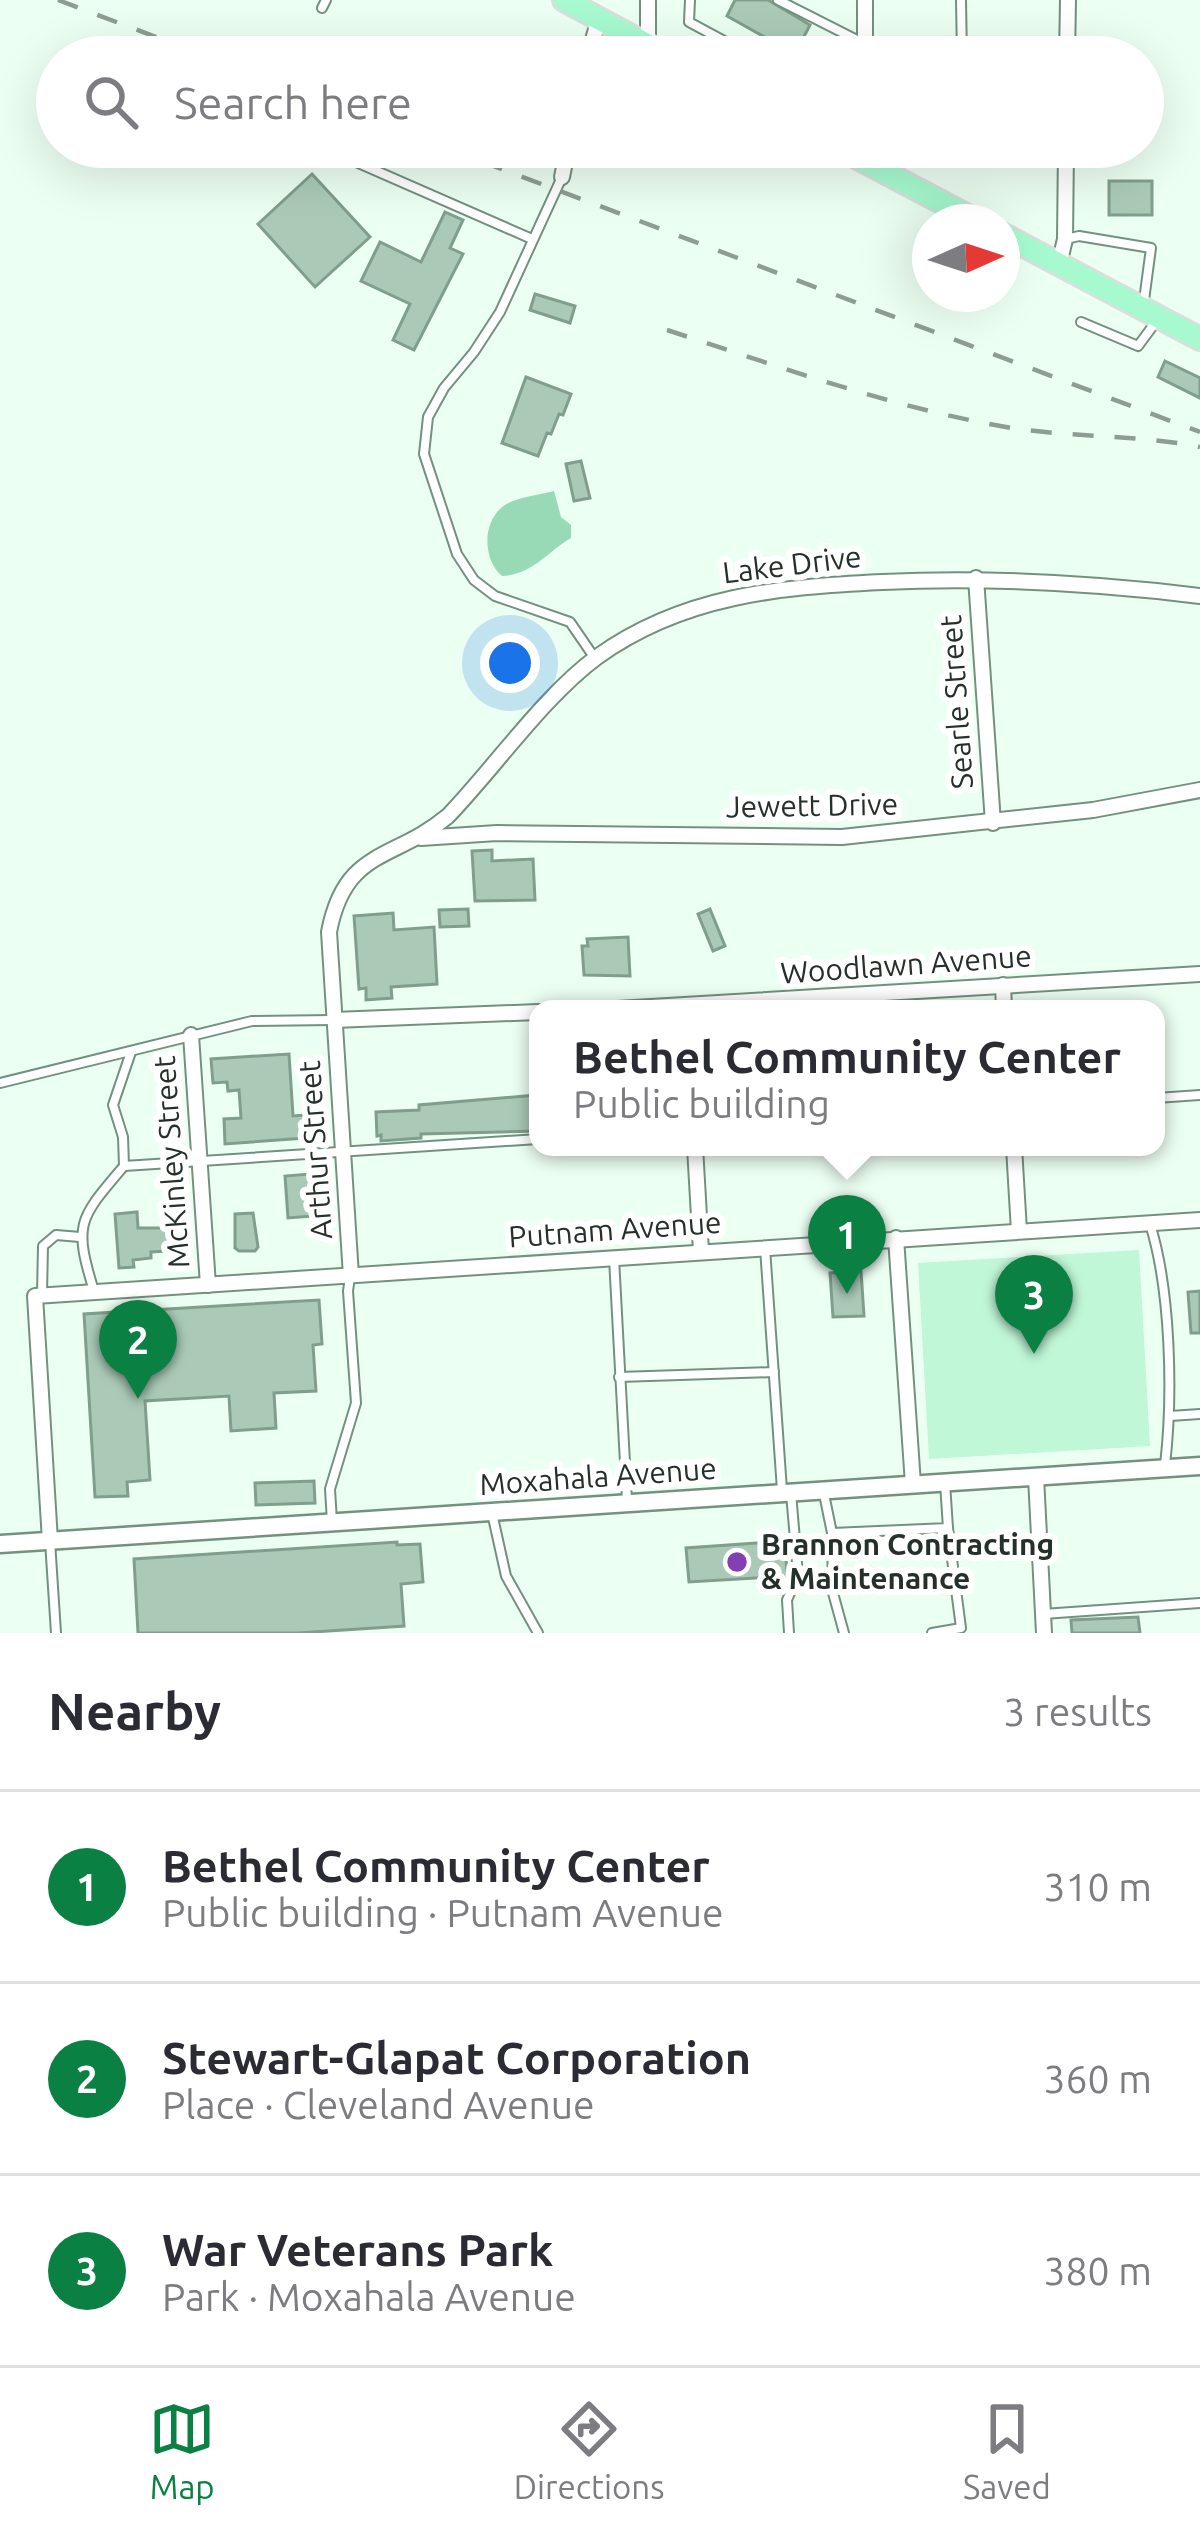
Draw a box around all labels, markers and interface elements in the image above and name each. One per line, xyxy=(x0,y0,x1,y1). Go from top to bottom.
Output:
search box xyxy=(36,36,1164,168)
icon: search xyxy=(78,69,144,135)
text: Search here xyxy=(174,77,412,128)
north arrow xyxy=(912,204,1020,312)
street label: Lake Drive xyxy=(720,539,863,589)
street label: Searle Street xyxy=(933,614,979,790)
your location xyxy=(480,633,540,693)
street label: Jewett Drive xyxy=(725,786,899,824)
street label: Woodlawn Avenue xyxy=(779,938,1033,990)
popup xyxy=(529,1000,1165,1156)
text: Bethel Community Center xyxy=(573,1031,1121,1082)
street label: McKinley Street xyxy=(147,1055,195,1269)
street label: Arthur Street xyxy=(292,1059,338,1240)
text: Public building xyxy=(573,1082,830,1125)
pin: 1 xyxy=(808,1195,886,1294)
street label: Putnam Avenue xyxy=(507,1205,722,1253)
pin: 3 xyxy=(995,1255,1073,1354)
pin: 2 xyxy=(99,1300,177,1399)
street label: Moxahala Avenue xyxy=(478,1451,718,1501)
place label: Brannon Contracting & Maintenance xyxy=(761,1527,1054,1595)
marker: Brannon Contracting & Maintenance xyxy=(724,1549,750,1575)
text: Nearby xyxy=(48,1682,221,1740)
text: 3 results xyxy=(1003,1690,1152,1733)
text: Bethel Community Center xyxy=(162,1840,710,1891)
text: 1 xyxy=(76,1865,98,1908)
text: 310 m xyxy=(1043,1865,1152,1908)
text: Public building · Putnam Avenue xyxy=(162,1891,724,1934)
text: Stewart-Glapat Corporation xyxy=(162,2032,751,2083)
text: 2 xyxy=(76,2057,98,2100)
text: 360 m xyxy=(1043,2057,1152,2100)
text: Place · Cleveland Avenue xyxy=(162,2083,595,2126)
text: War Veterans Park xyxy=(162,2224,553,2275)
text: 3 xyxy=(76,2249,98,2292)
text: 380 m xyxy=(1043,2249,1152,2292)
text: Park · Moxahala Avenue xyxy=(162,2275,576,2318)
tab: Map xyxy=(149,2396,215,2505)
tab: Directions xyxy=(514,2396,664,2505)
tab: Saved xyxy=(963,2396,1051,2505)

